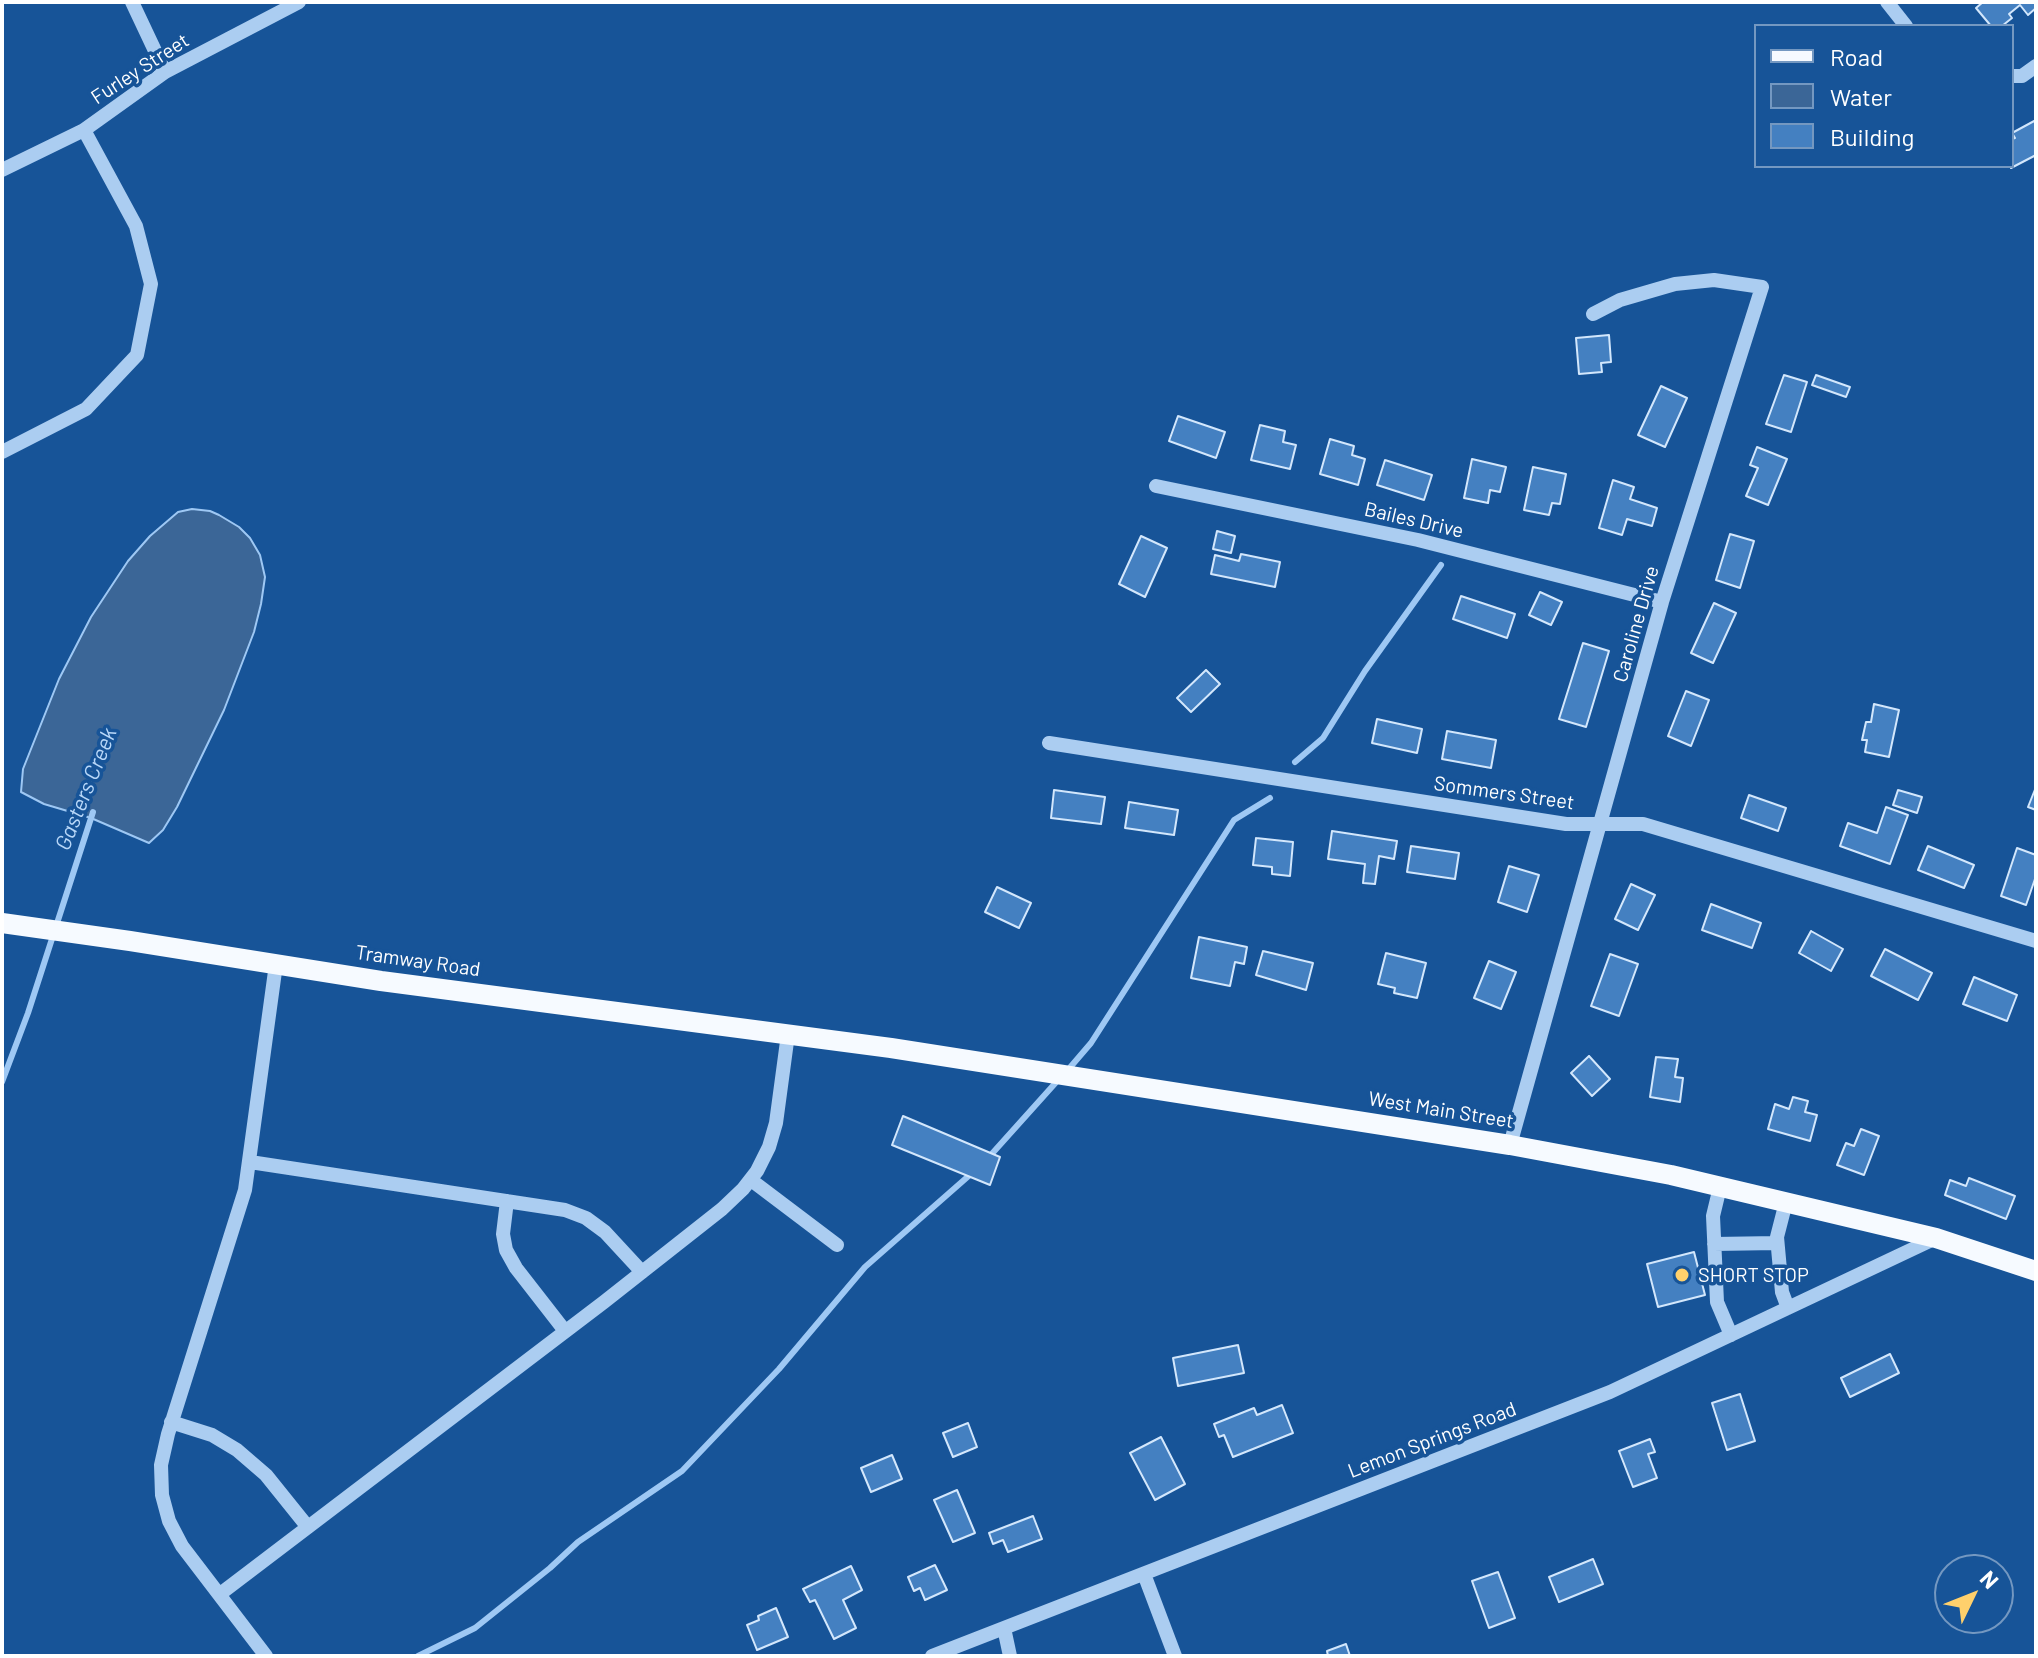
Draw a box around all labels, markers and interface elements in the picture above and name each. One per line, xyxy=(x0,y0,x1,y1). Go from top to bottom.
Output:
legend xyxy=(1754,24,2014,168)
street label: Furley Street xyxy=(87,28,193,110)
text: Road xyxy=(1830,42,1883,71)
text: Water xyxy=(1830,82,1892,111)
text: Building xyxy=(1830,122,1914,151)
street label: Bailes Drive xyxy=(1362,497,1466,543)
street label: Caroline Drive xyxy=(1608,563,1664,685)
water label: Gasters Creek xyxy=(49,724,123,854)
street label: Sommers Street xyxy=(1432,771,1576,815)
street label: Tramway Road xyxy=(354,940,482,982)
street label: West Main Street xyxy=(1367,1087,1515,1133)
place label: SHORT STOP xyxy=(1698,1263,1809,1287)
marker: SHORT STOP xyxy=(1673,1266,1691,1284)
street label: Lemon Springs Road xyxy=(1344,1397,1520,1483)
north arrow xyxy=(1934,1554,2014,1634)
text: N xyxy=(1976,1565,2005,1593)

